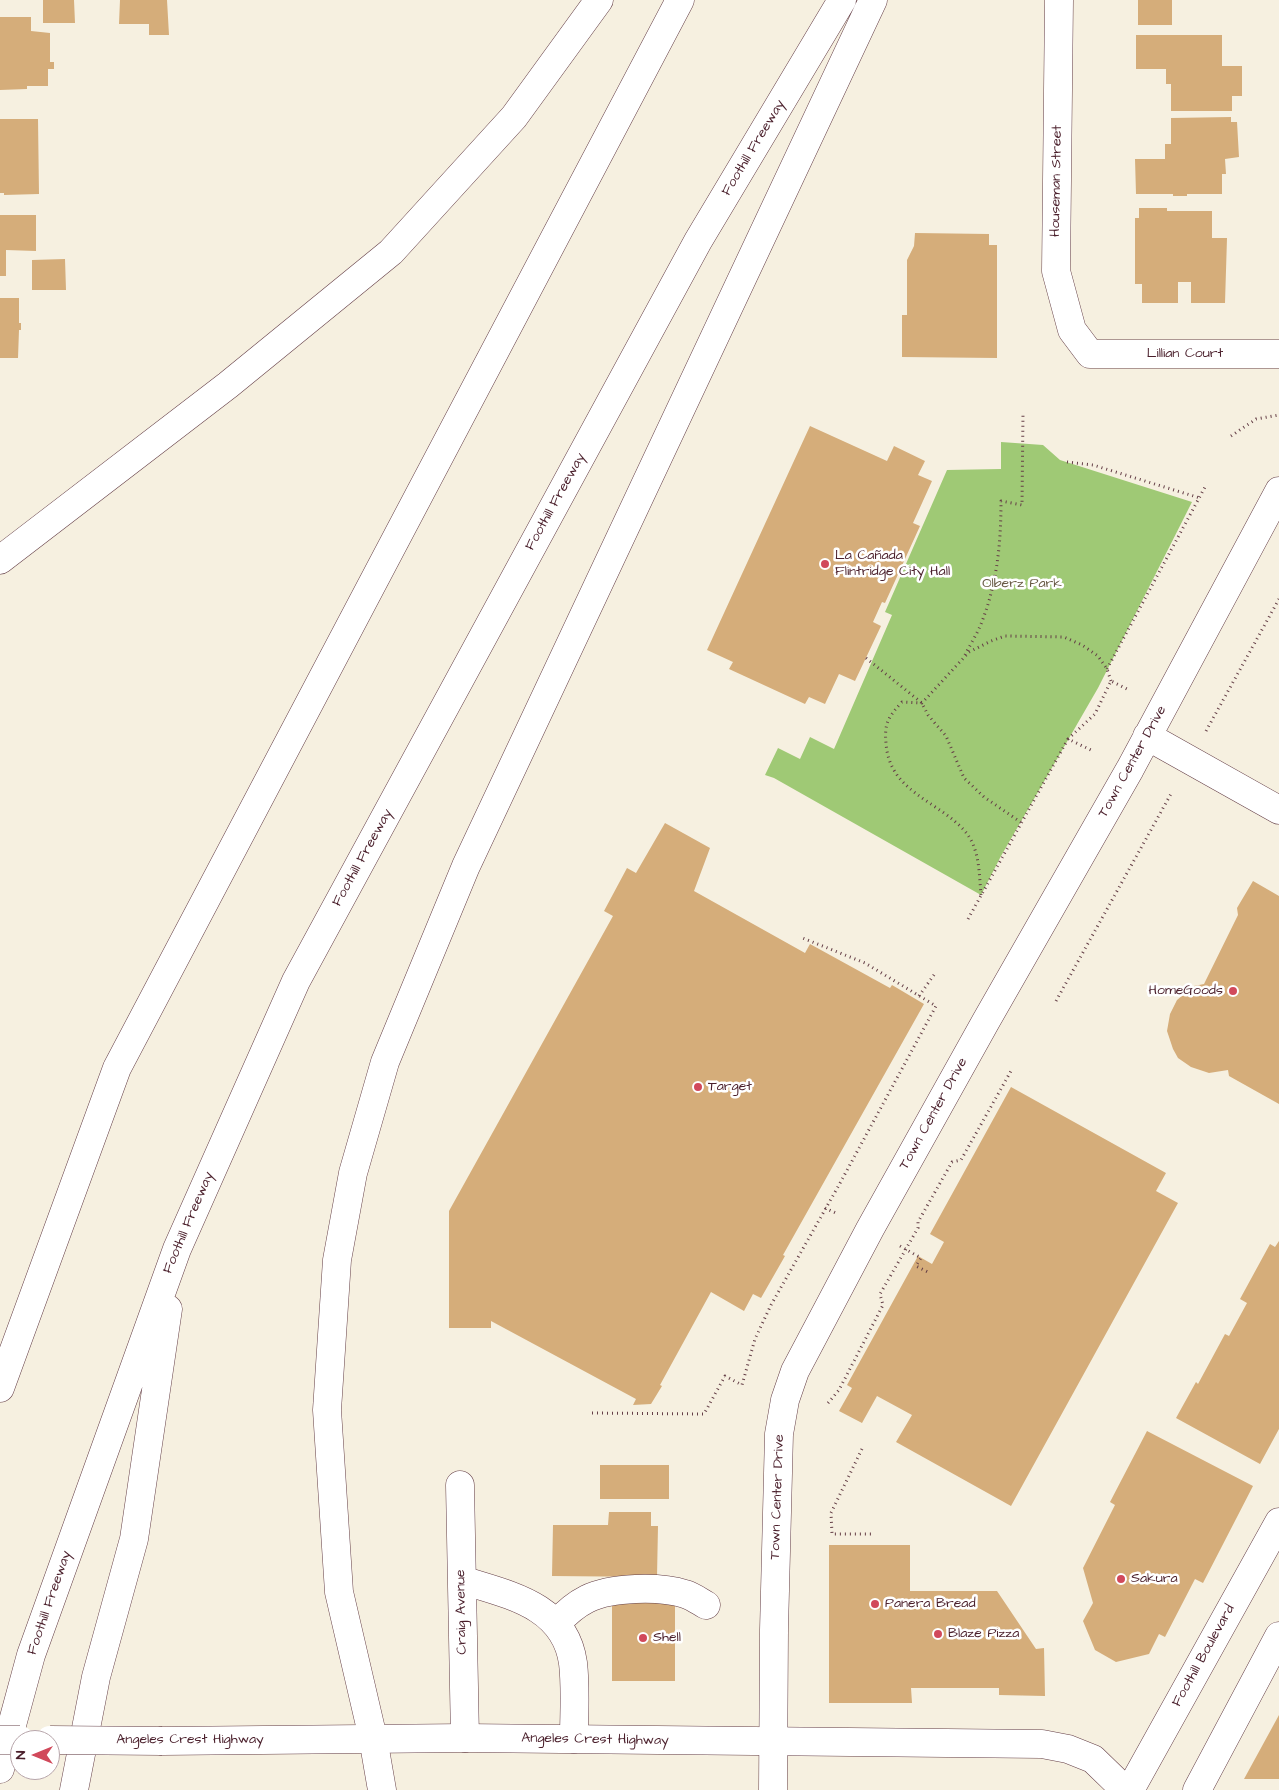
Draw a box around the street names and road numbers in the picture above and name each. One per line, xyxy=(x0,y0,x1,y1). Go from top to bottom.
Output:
street label: Foothill Freeway xyxy=(719,97,789,199)
street label: Houseman Street xyxy=(1048,125,1066,237)
street label: Lillian Court xyxy=(1147,346,1223,362)
street label: Foothill Freeway xyxy=(522,450,590,554)
street label: Town Center Drive xyxy=(1095,703,1171,821)
street label: Foothill Freeway xyxy=(329,806,397,910)
street label: Town Center Drive xyxy=(896,1055,972,1173)
street label: Foothill Freeway xyxy=(160,1170,218,1276)
street label: Town Center Drive xyxy=(767,1434,789,1560)
street label: Foothill Freeway xyxy=(24,1549,76,1657)
street label: Craig Avenue xyxy=(453,1569,471,1655)
street label: Foothill Boulevard xyxy=(1169,1602,1239,1710)
street label: Angeles Crest Highway xyxy=(521,1730,669,1750)
street label: Angeles Crest Highway xyxy=(116,1732,264,1748)

